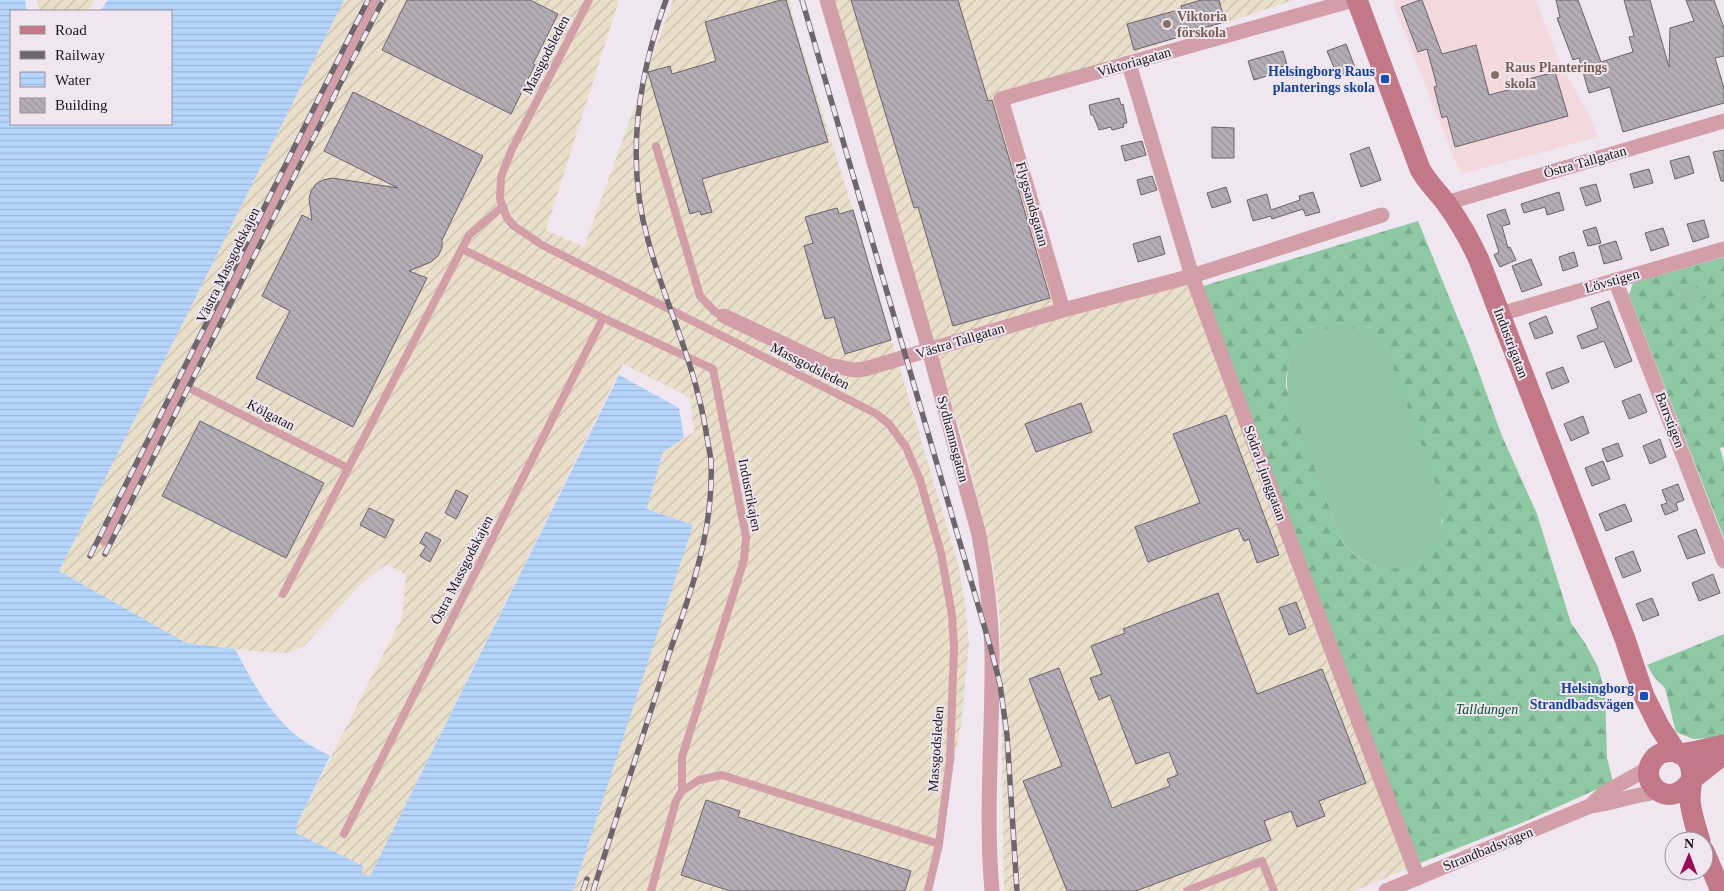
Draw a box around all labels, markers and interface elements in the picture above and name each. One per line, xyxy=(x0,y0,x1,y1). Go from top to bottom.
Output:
place label: Viktoria förskola xyxy=(1177,9,1227,40)
legend xyxy=(10,10,172,125)
street label: Massgodsleden xyxy=(520,13,572,97)
marker: Viktoria förskola xyxy=(1161,18,1173,30)
text: Road xyxy=(55,22,87,38)
street label: Viktoriagatan xyxy=(1095,44,1173,80)
text: Railway xyxy=(55,47,105,63)
place label: Raus Planterings skola xyxy=(1505,60,1608,91)
place label: Helsingborg Raus planterings skola xyxy=(1268,64,1376,95)
marker: Raus Planterings skola xyxy=(1489,69,1501,81)
text: Water xyxy=(55,72,90,88)
marker: Helsingborg Raus planterings skola xyxy=(1379,73,1391,85)
text: Building xyxy=(55,97,108,113)
street label: Östra Tallgatan xyxy=(1542,142,1628,181)
street label: Flygsandsgatan xyxy=(1013,160,1051,248)
street label: Västra Massgodskajen xyxy=(194,205,262,325)
street label: Lövstigen xyxy=(1583,266,1641,296)
street label: Industrigatan xyxy=(1491,306,1531,380)
street label: Västra Tallgatan xyxy=(914,320,1006,362)
street label: Massgodsleden xyxy=(768,340,852,392)
street label: Barrstigen xyxy=(1653,390,1687,450)
street label: Sydhamnsgatan xyxy=(934,394,972,484)
street label: Kölgatan xyxy=(245,397,297,433)
street label: Södra Ljunggatan xyxy=(1241,423,1289,523)
street label: Industrikajen xyxy=(736,457,764,533)
street label: Östra Massgodskajen xyxy=(427,513,496,627)
place label: Helsingborg Strandbadsvägen xyxy=(1530,681,1634,712)
marker: Helsingborg Strandbadsvägen xyxy=(1638,690,1650,702)
park label: Talldungen xyxy=(1456,702,1518,717)
street label: Massgodsleden xyxy=(926,705,946,793)
street label: Strandbadsvägen xyxy=(1441,824,1535,874)
north arrow xyxy=(1664,831,1714,881)
text: N xyxy=(1684,836,1694,851)

